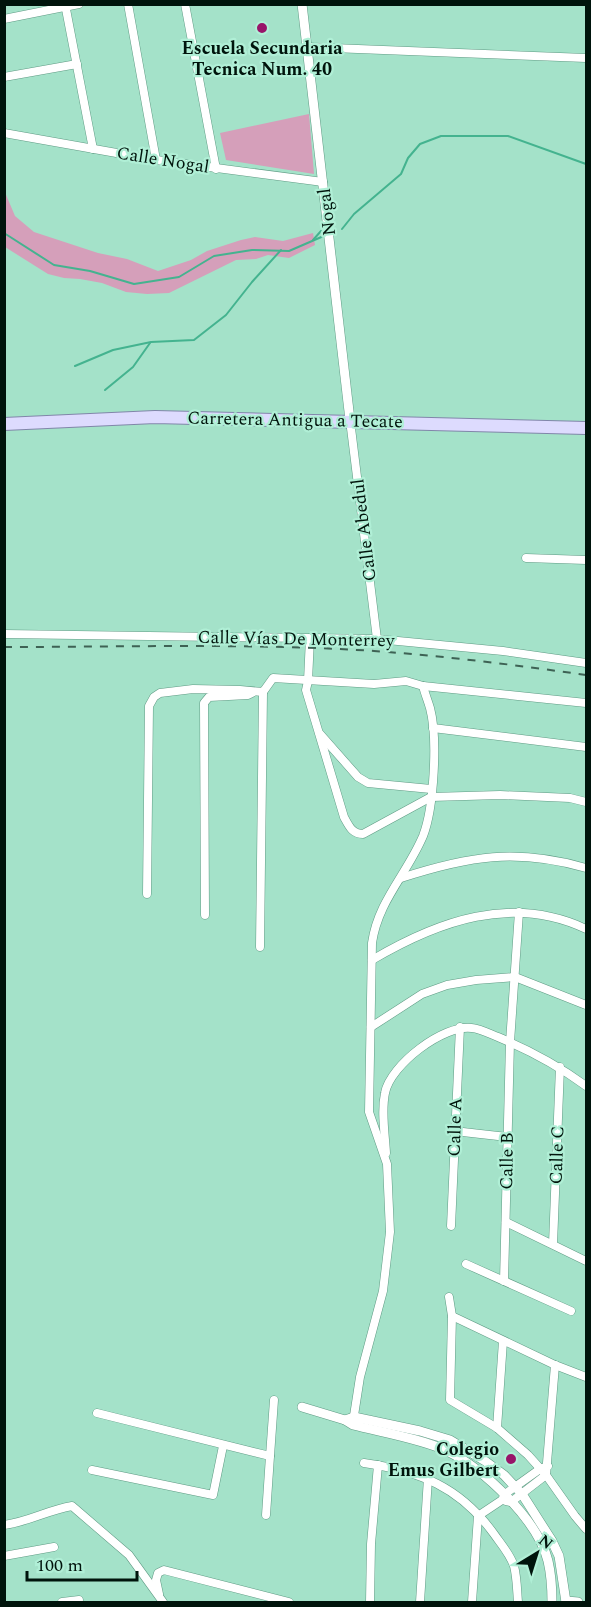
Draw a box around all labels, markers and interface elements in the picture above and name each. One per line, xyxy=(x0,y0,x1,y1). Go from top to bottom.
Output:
marker: Escuela Secundaria Tecnica Num. 40 xyxy=(255,21,269,35)
place label: Escuela Secundaria Tecnica Num. 40 xyxy=(182,35,343,83)
street label: Calle Nogal xyxy=(115,139,211,181)
street label: Nogal xyxy=(311,187,343,237)
street label: Carretera Antigua a Tecate xyxy=(187,405,403,435)
street label: Calle Abedul xyxy=(344,477,384,583)
street label: Calle Vías De Monterrey xyxy=(197,624,396,654)
street label: Calle A xyxy=(440,1097,470,1157)
street label: Calle C xyxy=(542,1125,572,1185)
street label: Calle B xyxy=(493,1132,521,1190)
place label: Colegio Emus Gilbert xyxy=(388,1436,499,1484)
marker: Colegio Emus Gilbert xyxy=(504,1452,518,1466)
north arrow xyxy=(507,1523,567,1583)
text: N xyxy=(533,1528,558,1555)
scale bar xyxy=(27,1544,136,1582)
text: 100 m xyxy=(36,1552,83,1579)

